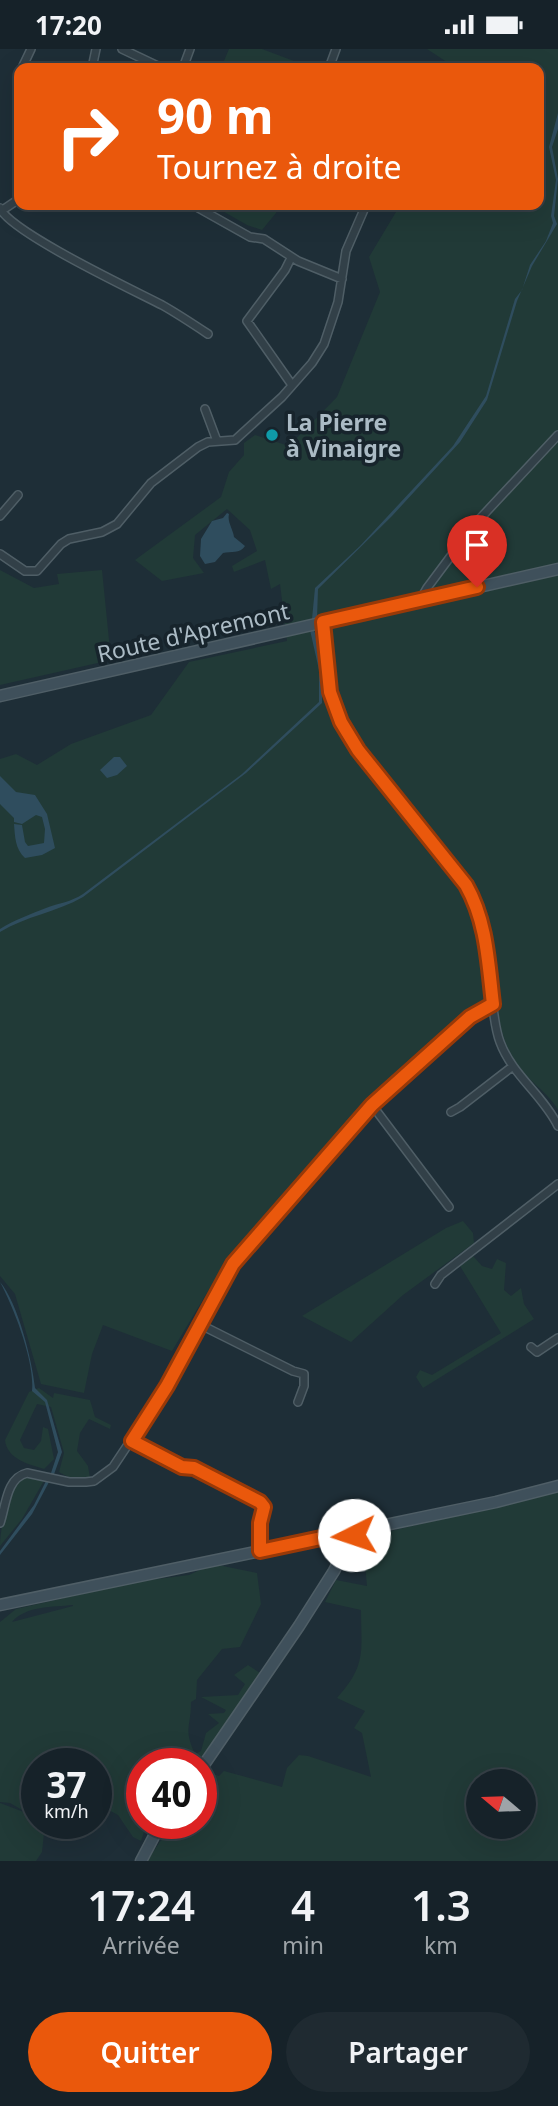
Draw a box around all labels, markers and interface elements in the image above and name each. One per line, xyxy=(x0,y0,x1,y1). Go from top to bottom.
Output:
text: 17:20 xyxy=(35,7,102,43)
text: 90 m xyxy=(157,82,274,148)
icon: right xyxy=(42,91,133,182)
text: Tournez à droite xyxy=(157,145,402,188)
place label: La Pierre à Vinaigre xyxy=(286,406,401,464)
marker: La Pierre à Vinaigre xyxy=(264,427,280,443)
pin xyxy=(447,515,507,587)
icon: arrive xyxy=(458,526,496,564)
street label: Route d'Apremont xyxy=(94,594,292,670)
position arrow xyxy=(317,1498,391,1572)
speed limit sign: 40 xyxy=(126,1748,217,1839)
text: 37 xyxy=(46,1761,87,1808)
north arrow xyxy=(466,1769,536,1839)
map controls xyxy=(466,1769,536,1839)
text: km/h xyxy=(44,1799,89,1823)
text: 17:24 xyxy=(87,1876,195,1933)
text: 4 xyxy=(291,1876,315,1933)
text: 1.3 xyxy=(411,1876,471,1933)
text: Arrivée xyxy=(102,1929,180,1961)
text: min xyxy=(282,1929,324,1961)
text: km xyxy=(424,1929,458,1961)
button: Quitter xyxy=(28,2012,272,2092)
button: Partager xyxy=(286,2012,530,2092)

